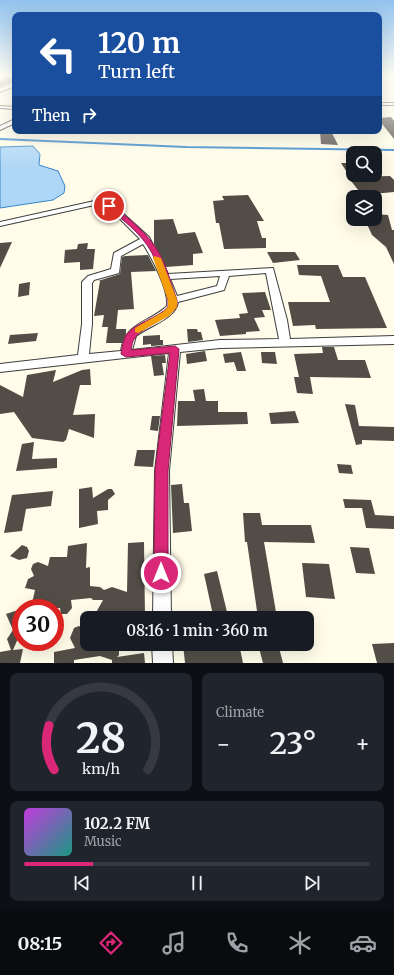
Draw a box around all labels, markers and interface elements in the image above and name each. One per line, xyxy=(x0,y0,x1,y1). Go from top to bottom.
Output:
text: 120 m xyxy=(98,25,180,61)
icon: left xyxy=(32,28,84,80)
text: Turn left xyxy=(98,60,175,83)
icon: right xyxy=(78,104,100,126)
text: Then xyxy=(32,106,70,125)
map controls xyxy=(346,146,382,226)
button: search xyxy=(346,146,382,182)
pin xyxy=(92,189,126,223)
button: layers xyxy=(346,190,382,226)
icon: arrive xyxy=(98,195,120,217)
position arrow xyxy=(140,552,182,594)
speed limit sign: 30 xyxy=(12,599,64,651)
text: 08:16 · 1 min · 360 m xyxy=(126,621,268,640)
text: Climate xyxy=(216,704,264,721)
text: 28 xyxy=(76,712,126,764)
text: 23° xyxy=(269,724,317,762)
text: − xyxy=(216,730,231,758)
text: + xyxy=(355,730,370,758)
text: km/h xyxy=(82,760,120,778)
text: 102.2 FM xyxy=(84,814,150,833)
text: Music xyxy=(84,833,122,850)
icon: previous xyxy=(71,872,93,894)
icon: pause xyxy=(186,872,208,894)
icon: next xyxy=(301,872,323,894)
icon: directions xyxy=(97,929,125,957)
icon: music xyxy=(160,929,188,957)
icon: phone xyxy=(223,929,251,957)
icon: climate xyxy=(286,929,314,957)
icon: car xyxy=(349,929,377,957)
text: 08:15 xyxy=(17,932,62,955)

